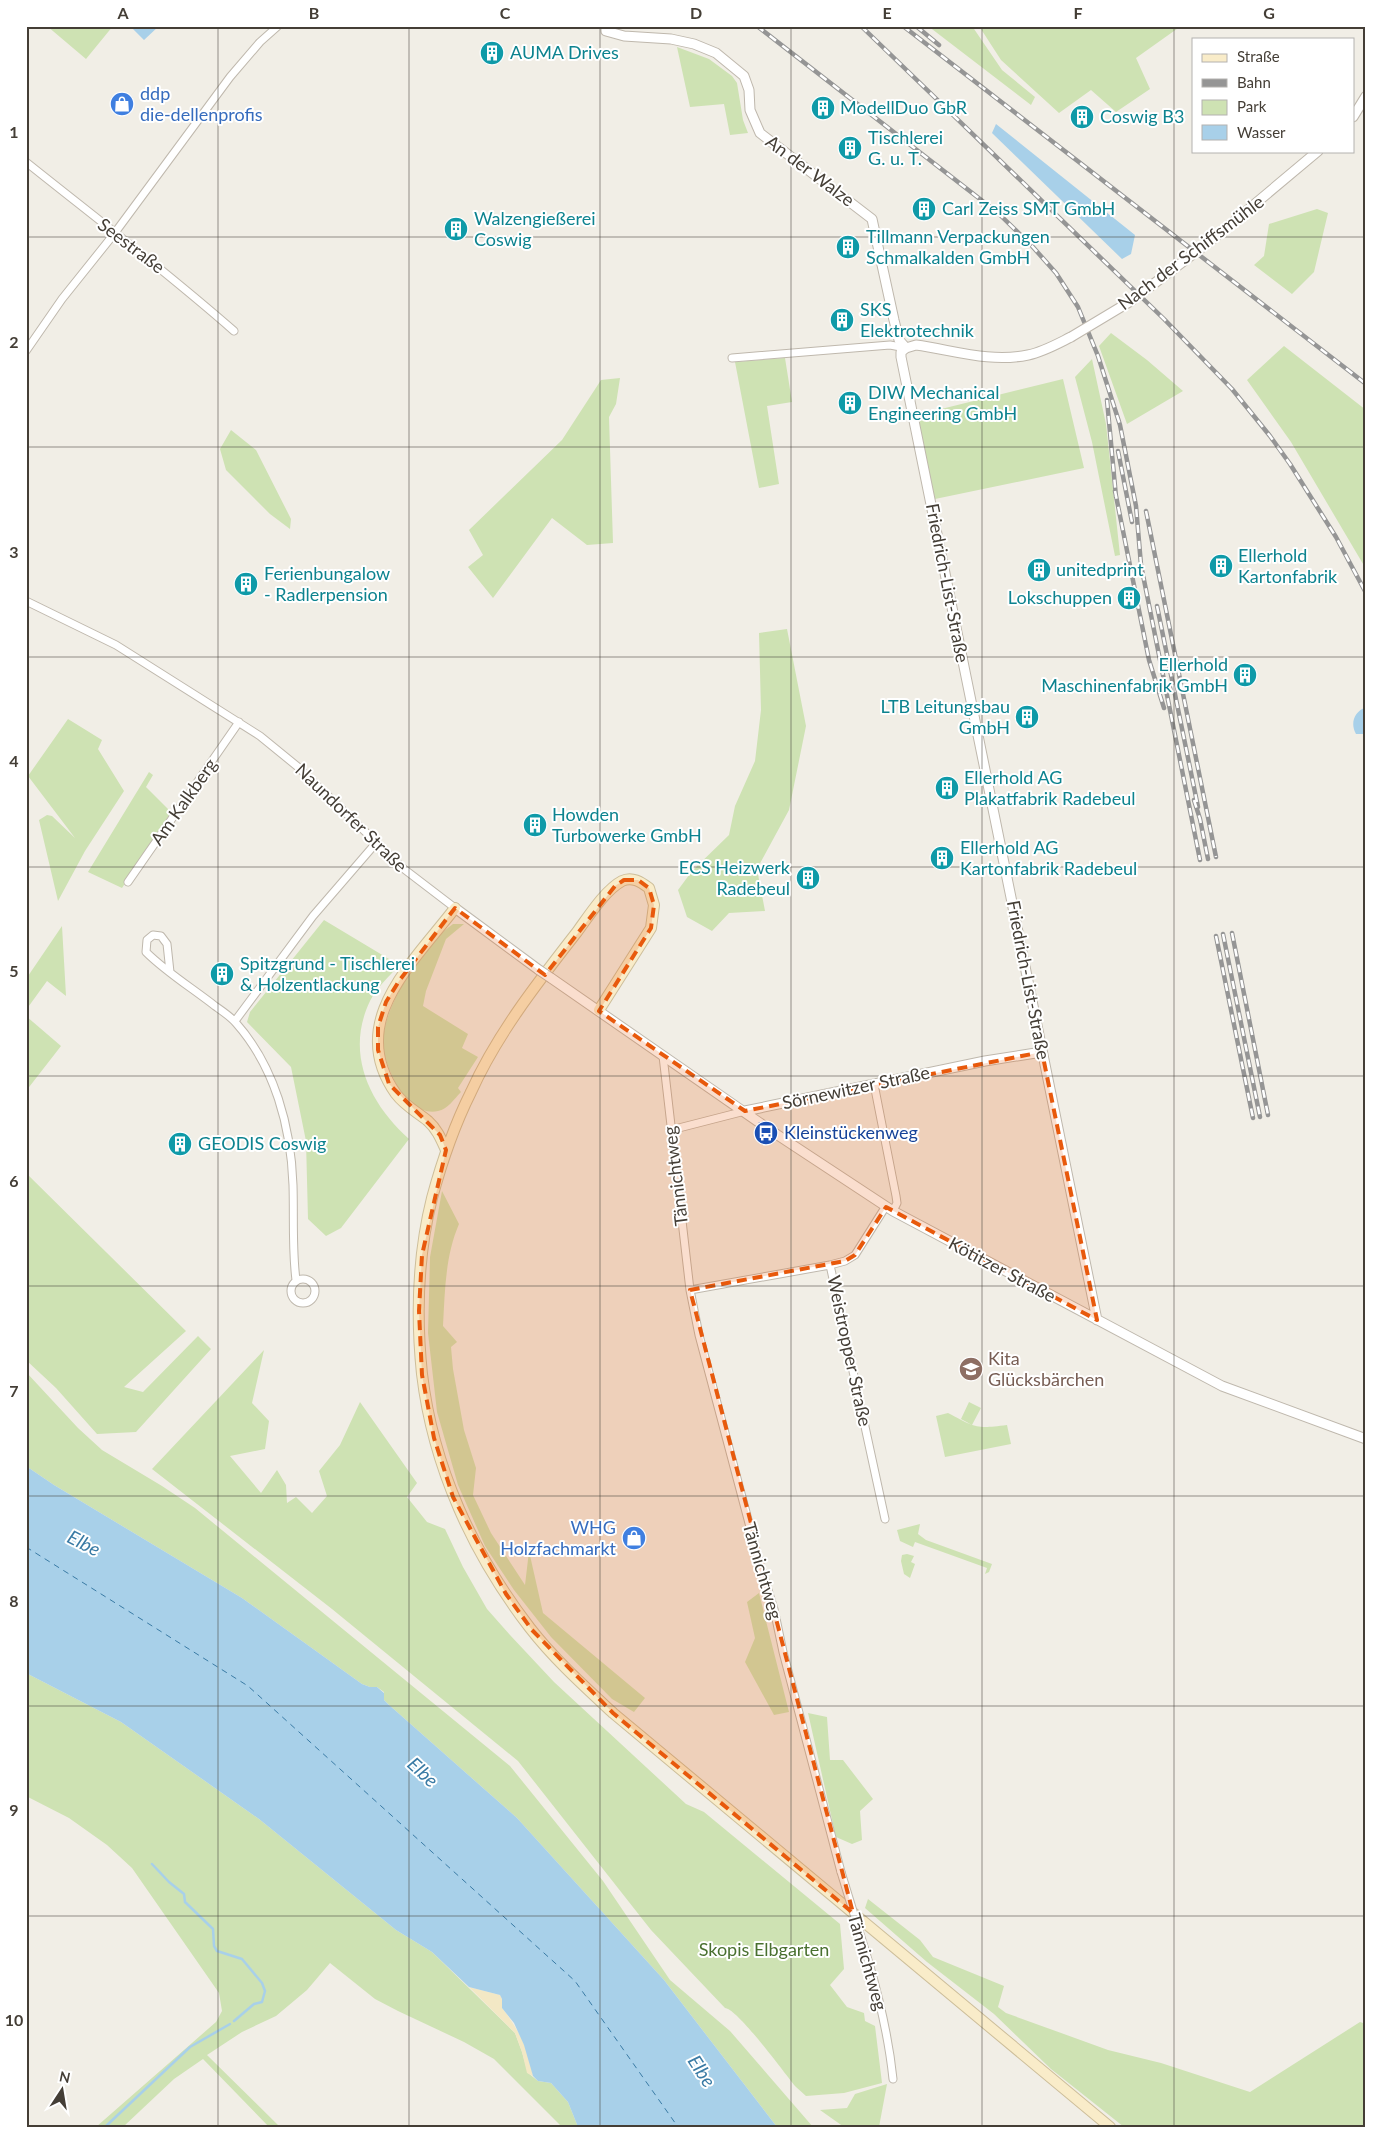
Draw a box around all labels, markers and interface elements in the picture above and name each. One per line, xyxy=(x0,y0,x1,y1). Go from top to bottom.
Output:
text: A xyxy=(116,3,129,22)
text: B xyxy=(309,3,319,22)
text: C xyxy=(500,3,511,22)
text: D xyxy=(690,3,702,22)
text: E xyxy=(882,3,892,22)
text: F xyxy=(1073,3,1083,22)
text: G xyxy=(1263,3,1275,22)
legend xyxy=(1192,38,1354,152)
building icon: AUMA Drives xyxy=(479,40,505,66)
place label: AUMA Drives xyxy=(510,41,619,63)
text: Straße xyxy=(1237,47,1280,65)
text: Bahn xyxy=(1237,73,1271,91)
place label: ddp die-dellenprofis xyxy=(140,82,263,125)
shop icon: ddp die-dellenprofis xyxy=(109,91,135,117)
building icon: ModellDuo GbR xyxy=(810,95,836,121)
place label: ModellDuo GbR xyxy=(840,96,968,118)
text: Park xyxy=(1237,97,1267,115)
building icon: Coswig B3 xyxy=(1069,104,1095,130)
place label: Coswig B3 xyxy=(1100,105,1184,127)
text: 1 xyxy=(9,122,19,141)
text: Wasser xyxy=(1237,123,1286,141)
place label: Tischlerei G. u. T. xyxy=(868,126,943,169)
street label: An der Walze xyxy=(762,130,859,211)
building icon: Tischlerei G. u. T. xyxy=(837,135,863,161)
street label: Nach der Schiffsmühle xyxy=(1113,190,1268,314)
building icon: Carl Zeiss SMT GmbH xyxy=(911,196,937,222)
place label: Carl Zeiss SMT GmbH xyxy=(942,197,1115,219)
place label: Walzengießerei Coswig xyxy=(474,207,595,250)
street label: Seestraße xyxy=(94,213,169,278)
building icon: Walzengießerei Coswig xyxy=(443,216,469,242)
place label: Tillmann Verpackungen Schmalkalden GmbH xyxy=(866,225,1050,268)
building icon: Tillmann Verpackungen Schmalkalden GmbH xyxy=(835,234,861,260)
place label: SKS Elektrotechnik xyxy=(860,298,975,341)
building icon: SKS Elektrotechnik xyxy=(829,307,855,333)
text: 2 xyxy=(9,332,19,351)
place label: DIW Mechanical Engineering GmbH xyxy=(868,381,1017,424)
building icon: DIW Mechanical Engineering GmbH xyxy=(837,390,863,416)
street label: Friedrich-List-Straße xyxy=(922,501,974,664)
text: 3 xyxy=(9,542,19,561)
place label: Ellerhold Kartonfabrik xyxy=(1238,544,1338,587)
building icon: Ellerhold Kartonfabrik xyxy=(1208,553,1234,579)
building icon: unitedprint xyxy=(1026,557,1052,583)
place label: unitedprint xyxy=(1056,558,1144,580)
place label: Ferienbungalow - Radlerpension xyxy=(264,562,390,605)
building icon: Ferienbungalow - Radlerpension xyxy=(233,571,259,597)
building icon: Lokschuppen xyxy=(1116,585,1142,611)
place label: Lokschuppen xyxy=(1008,586,1112,608)
place label: Ellerhold Maschinenfabrik GmbH xyxy=(1041,653,1228,696)
building icon: Ellerhold Maschinenfabrik GmbH xyxy=(1232,662,1258,688)
place label: LTB Leitungsbau GmbH xyxy=(880,695,1010,738)
building icon: LTB Leitungsbau GmbH xyxy=(1014,704,1040,730)
text: 4 xyxy=(9,751,19,770)
street label: Am Kalkberg xyxy=(145,754,221,849)
street label: Naundorfer Straße xyxy=(291,758,412,876)
place label: Ellerhold AG Plakatfabrik Radebeul xyxy=(964,766,1135,809)
building icon: Ellerhold AG Plakatfabrik Radebeul xyxy=(934,775,960,801)
place label: Howden Turbowerke GmbH xyxy=(552,803,702,846)
building icon: Howden Turbowerke GmbH xyxy=(522,812,548,838)
place label: Ellerhold AG Kartonfabrik Radebeul xyxy=(960,836,1137,879)
building icon: Ellerhold AG Kartonfabrik Radebeul xyxy=(929,845,955,871)
place label: ECS Heizwerk Radebeul xyxy=(679,856,791,899)
building icon: ECS Heizwerk Radebeul xyxy=(795,865,821,891)
street label: Friedrich-List-Straße xyxy=(1003,898,1055,1061)
place label: Spitzgrund - Tischlerei & Holzentlackung xyxy=(240,952,415,995)
text: 5 xyxy=(9,961,19,980)
building icon: Spitzgrund - Tischlerei & Holzentlackung xyxy=(209,961,235,987)
street label: Sörnewitzer Straße xyxy=(780,1061,932,1113)
bus stop icon: Kleinstückenweg xyxy=(753,1120,779,1146)
place label: Kleinstückenweg xyxy=(784,1121,918,1143)
street label: Tännichtweg xyxy=(658,1125,692,1227)
building icon: GEODIS Coswig xyxy=(167,1131,193,1157)
place label: GEODIS Coswig xyxy=(198,1132,326,1154)
text: 6 xyxy=(9,1171,19,1190)
street label: Kötitzer Straße xyxy=(945,1232,1060,1307)
street label: Weistropper Straße xyxy=(823,1273,877,1428)
place label: Kita Glücksbärchen xyxy=(988,1347,1104,1390)
school or university icon: Kita Glücksbärchen xyxy=(958,1356,984,1382)
text: 7 xyxy=(9,1381,19,1400)
place label: WHG Holzfachmarkt xyxy=(500,1516,617,1559)
street label: Tännichtweg xyxy=(739,1520,787,1622)
water label: Elbe xyxy=(64,1525,104,1560)
shop icon: WHG Holzfachmarkt xyxy=(621,1525,647,1551)
text: 8 xyxy=(9,1591,19,1610)
water label: Elbe xyxy=(403,1752,443,1791)
text: 9 xyxy=(9,1800,19,1819)
street label: Tännichtweg xyxy=(844,1911,892,2013)
park label: Skopis Elbgarten xyxy=(699,1938,829,1960)
text: 10 xyxy=(5,2010,23,2029)
water label: Elbe xyxy=(684,2050,721,2091)
north arrow xyxy=(38,2066,88,2116)
text: N xyxy=(58,2067,72,2086)

